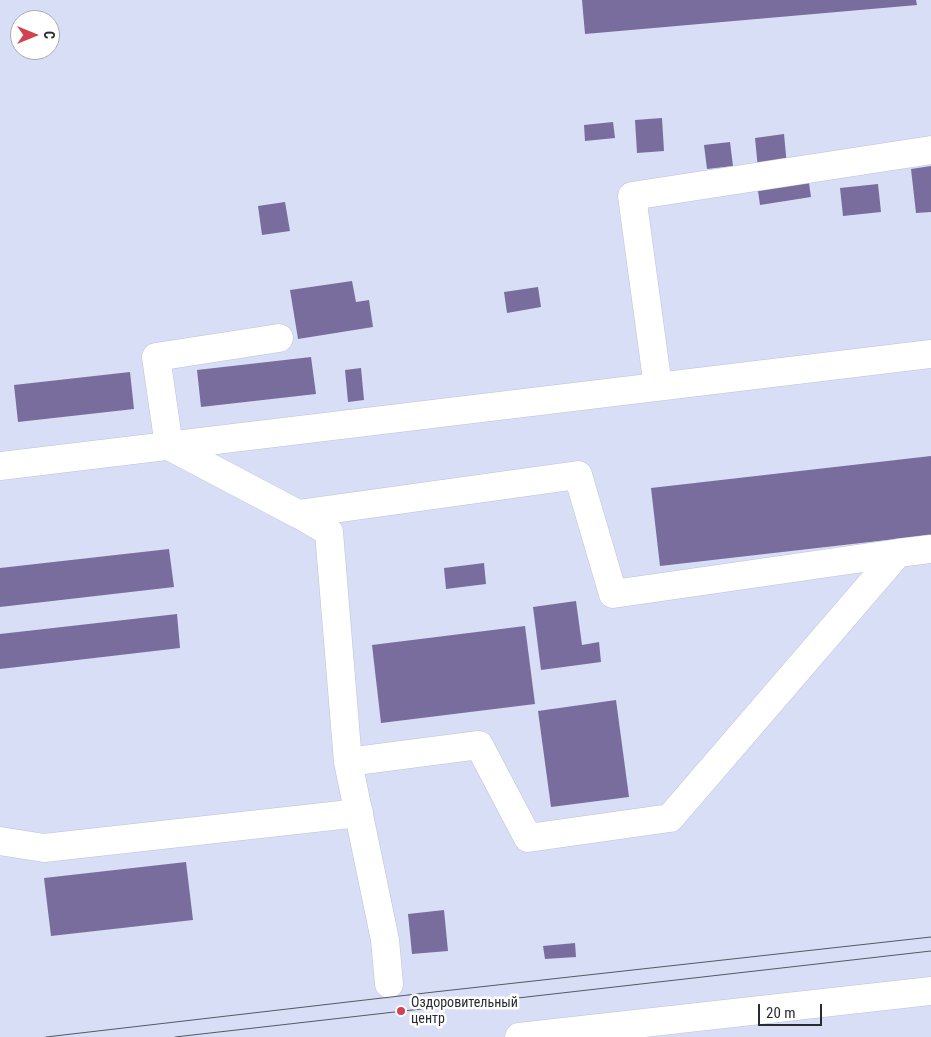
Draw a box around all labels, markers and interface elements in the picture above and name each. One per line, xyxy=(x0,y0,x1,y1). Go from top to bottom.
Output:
north arrow xyxy=(10,10,60,60)
text: С xyxy=(41,31,57,39)
scale bar xyxy=(761,994,825,1026)
place label: Оздоровительный центр xyxy=(411,995,518,1028)
text: 20 m xyxy=(766,1004,796,1022)
marker: Оздоровительный центр xyxy=(395,1005,407,1017)

